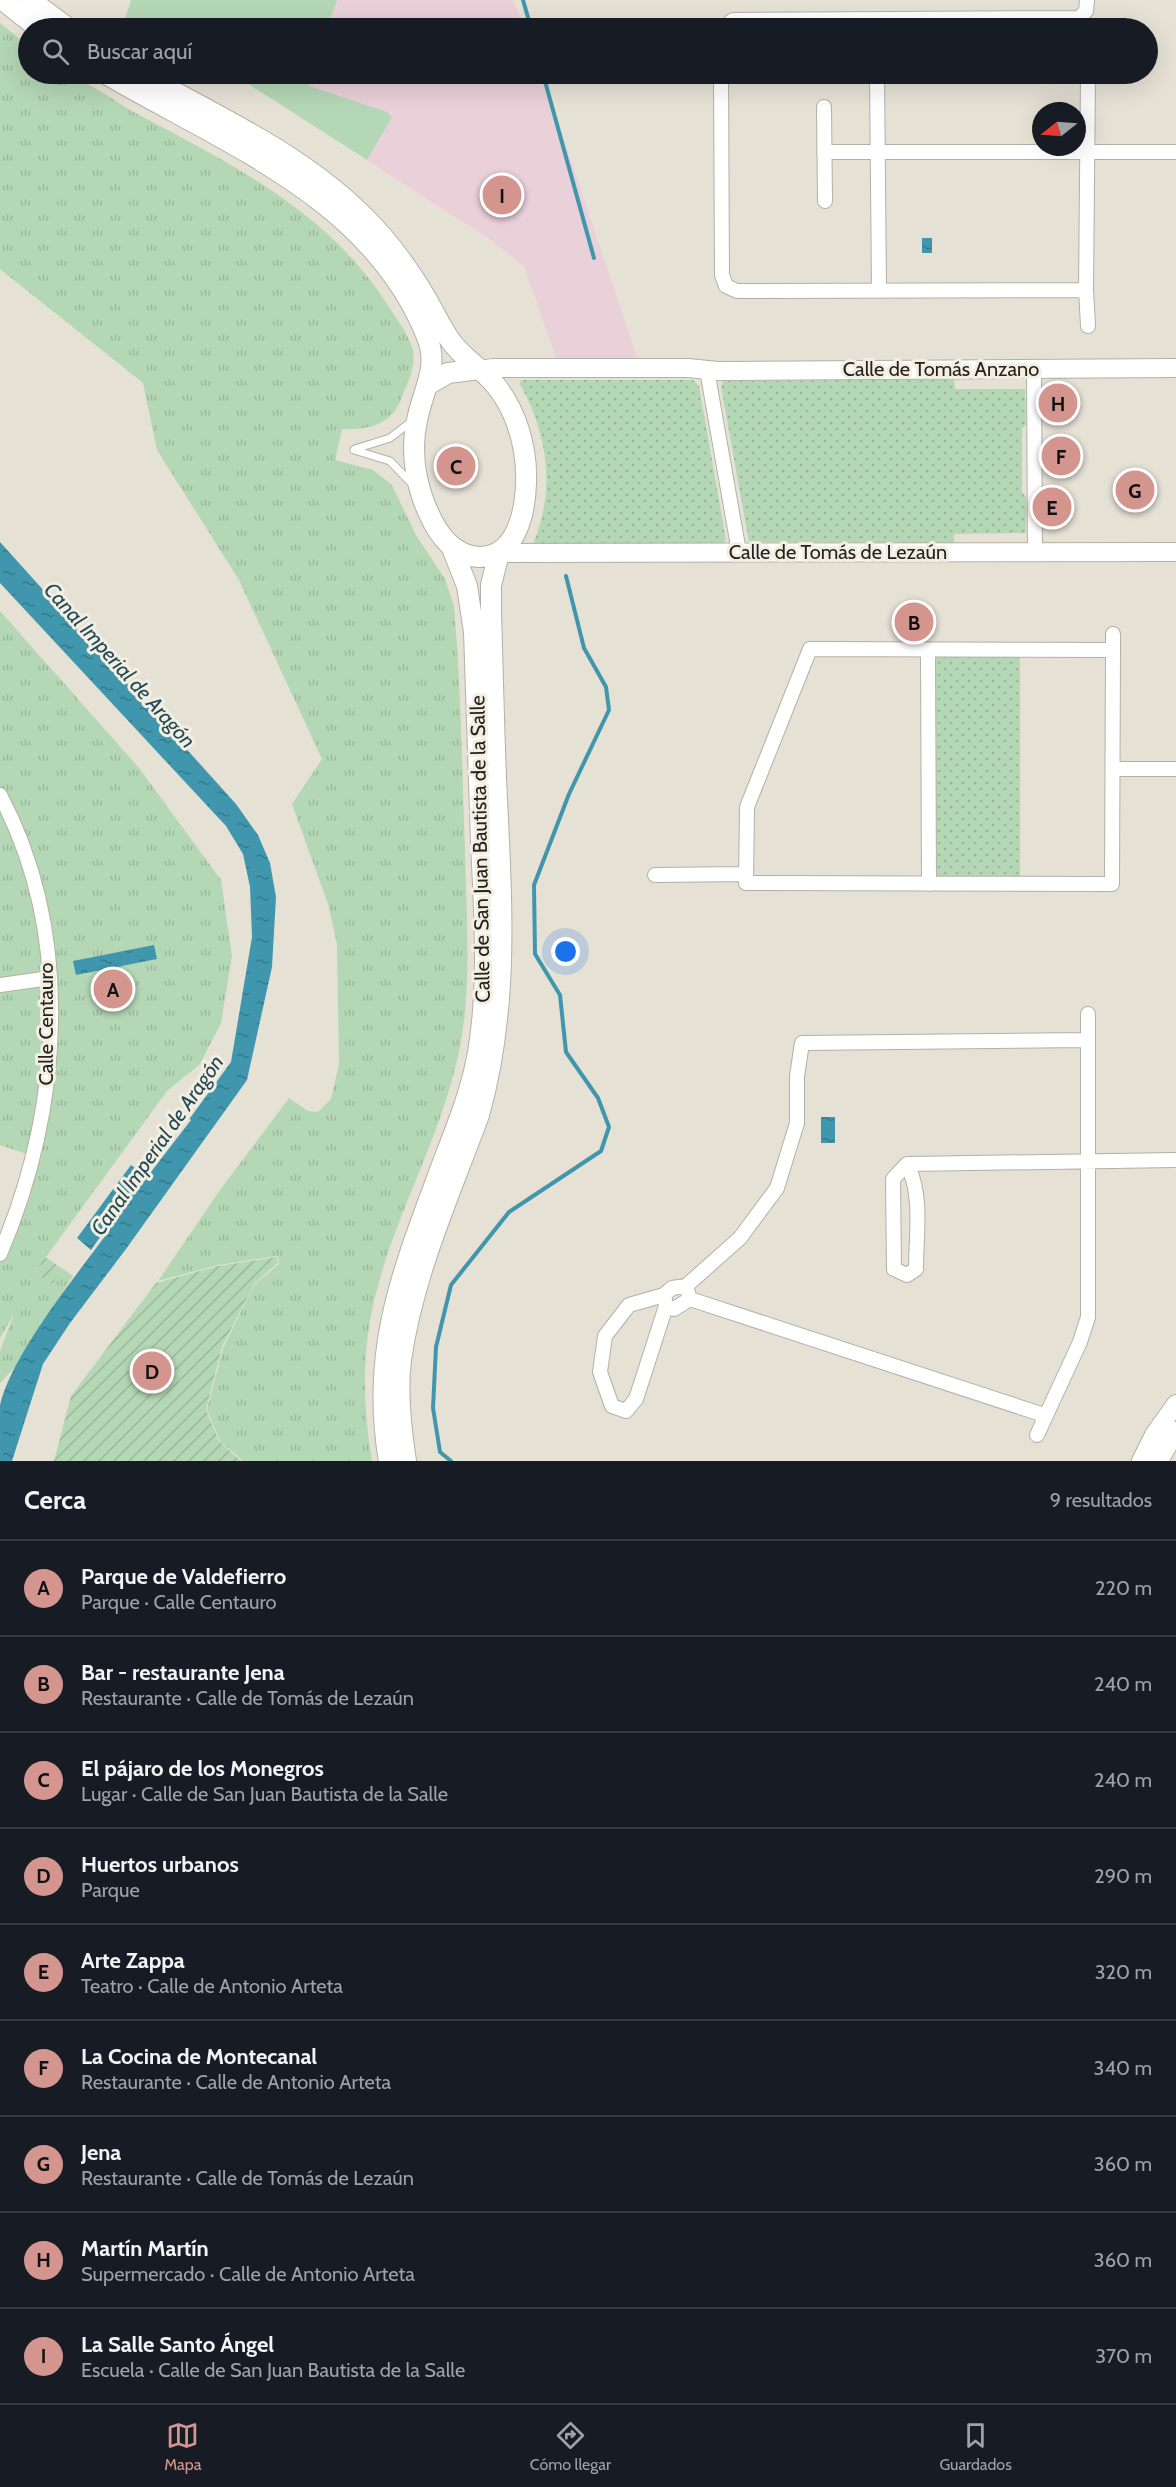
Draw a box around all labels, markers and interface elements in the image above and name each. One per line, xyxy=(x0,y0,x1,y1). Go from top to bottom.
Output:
search box xyxy=(18,18,1158,84)
icon: search xyxy=(39,35,72,68)
text: Buscar aquí xyxy=(87,38,192,65)
north arrow xyxy=(1032,102,1086,156)
pin: I xyxy=(482,172,522,218)
street label: Calle de Tomás Anzano xyxy=(843,357,1039,381)
pin: H xyxy=(1038,380,1078,426)
pin: F xyxy=(1042,434,1080,478)
pin: C xyxy=(436,444,476,488)
pin: G xyxy=(1116,468,1154,512)
pin: E xyxy=(1032,484,1072,530)
street label: Calle de Tomás de Lezaún xyxy=(729,540,947,564)
water label: Canal Imperial de Aragón xyxy=(39,577,201,753)
pin: B xyxy=(894,600,934,644)
street label: Calle de San Juan Bautista de la Salle xyxy=(465,695,495,1003)
your location xyxy=(551,937,580,966)
street label: Calle Centauro xyxy=(34,962,58,1086)
pin: A xyxy=(94,966,132,1012)
water label: Canal Imperial de Aragón xyxy=(85,1050,229,1240)
pin: D xyxy=(132,1348,172,1394)
text: Cerca xyxy=(24,1484,86,1516)
text: 9 resultados xyxy=(1050,1488,1152,1512)
text: Parque de Valdefierro xyxy=(81,1563,286,1590)
text: A xyxy=(37,1576,50,1600)
text: 220 m xyxy=(1095,1576,1152,1600)
text: Parque · Calle Centauro xyxy=(81,1590,277,1614)
text: Bar - restaurante Jena xyxy=(81,1659,285,1686)
text: B xyxy=(37,1672,50,1696)
text: 240 m xyxy=(1094,1672,1152,1696)
text: Restaurante · Calle de Tomás de Lezaún xyxy=(81,1686,414,1710)
text: El pájaro de los Monegros xyxy=(81,1755,324,1782)
text: C xyxy=(37,1768,50,1792)
text: 240 m xyxy=(1094,1768,1152,1792)
text: Lugar · Calle de San Juan Bautista de la Salle xyxy=(81,1782,448,1806)
text: Huertos urbanos xyxy=(81,1851,239,1878)
text: D xyxy=(36,1864,51,1888)
text: 290 m xyxy=(1094,1864,1152,1888)
text: Parque xyxy=(81,1878,140,1902)
text: Arte Zappa xyxy=(81,1947,185,1974)
text: E xyxy=(38,1960,49,1984)
text: 320 m xyxy=(1095,1960,1152,1984)
text: Teatro · Calle de Antonio Arteta xyxy=(81,1974,343,1998)
text: La Cocina de Montecanal xyxy=(81,2043,317,2070)
text: F xyxy=(38,2056,49,2080)
text: 340 m xyxy=(1094,2056,1152,2080)
text: Restaurante · Calle de Antonio Arteta xyxy=(81,2070,391,2094)
text: Jena xyxy=(81,2139,121,2166)
text: G xyxy=(37,2152,50,2176)
text: 360 m xyxy=(1094,2152,1152,2176)
text: Restaurante · Calle de Tomás de Lezaún xyxy=(81,2166,414,2190)
text: Martín Martín xyxy=(81,2235,209,2262)
text: H xyxy=(36,2248,51,2272)
text: 360 m xyxy=(1094,2248,1152,2272)
text: Supermercado · Calle de Antonio Arteta xyxy=(81,2262,415,2286)
text: La Salle Santo Ángel xyxy=(81,2331,274,2358)
text: I xyxy=(41,2344,46,2368)
text: 370 m xyxy=(1095,2344,1152,2368)
text: Escuela · Calle de San Juan Bautista de la Salle xyxy=(81,2358,465,2382)
tab: Mapa xyxy=(164,2419,201,2474)
tab: Cómo llegar xyxy=(530,2419,611,2474)
tab: Guardados xyxy=(939,2419,1012,2474)

